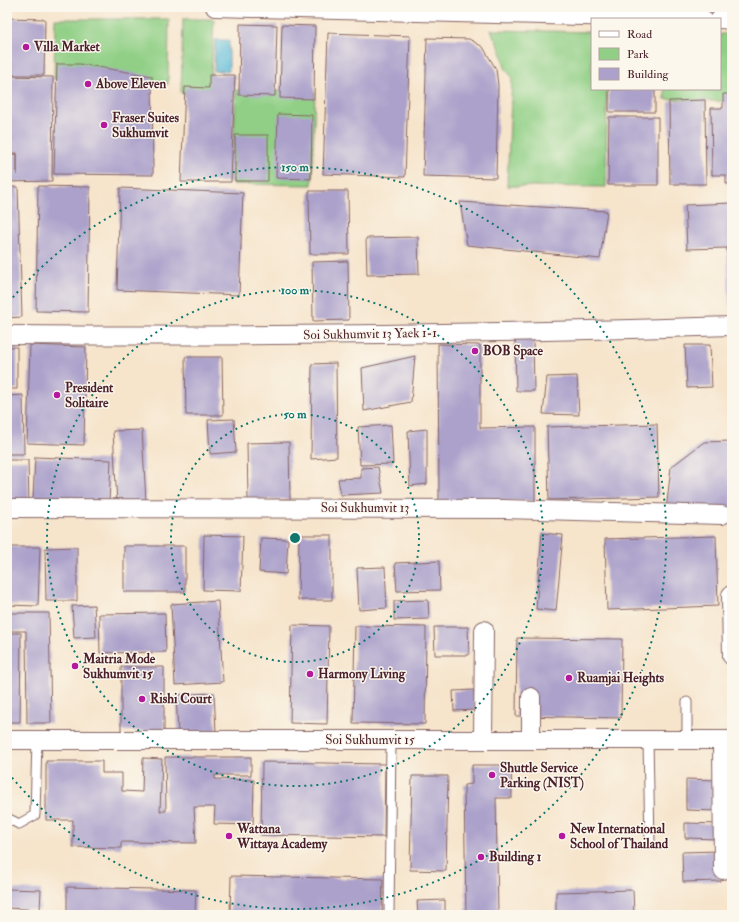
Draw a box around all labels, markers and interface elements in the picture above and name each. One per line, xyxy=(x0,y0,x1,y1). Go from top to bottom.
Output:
legend xyxy=(591,18,721,90)
text: Road xyxy=(627,27,652,42)
place label: Villa Market xyxy=(33,39,100,55)
marker: Villa Market xyxy=(21,42,31,52)
text: Park xyxy=(627,47,649,62)
text: Building xyxy=(627,67,670,82)
place label: Above Eleven xyxy=(95,76,166,92)
marker: Above Eleven xyxy=(83,79,93,89)
place label: Fraser Suites Sukhumvit xyxy=(112,110,179,141)
marker: Fraser Suites Sukhumvit xyxy=(99,120,109,130)
text: 150 m xyxy=(281,160,309,175)
text: 100 m xyxy=(281,283,310,298)
street label: Soi Sukhumvit 13 Yaek 1-1 xyxy=(303,325,437,343)
place label: BOB Space xyxy=(483,343,544,360)
marker: BOB Space xyxy=(470,346,480,356)
place label: President Solitaire xyxy=(65,380,114,411)
marker: President Solitaire xyxy=(52,390,62,400)
text: 50 m xyxy=(283,407,307,422)
street label: Soi Sukhumvit 13 xyxy=(321,500,409,516)
centre of rings xyxy=(288,531,302,545)
place label: Maitria Mode Sukhumvit 15 xyxy=(82,651,156,682)
marker: Maitria Mode Sukhumvit 15 xyxy=(70,661,80,671)
place label: Harmony Living xyxy=(318,666,406,683)
marker: Harmony Living xyxy=(305,669,315,679)
place label: Ruamjai Heights xyxy=(577,670,665,687)
marker: Ruamjai Heights xyxy=(564,673,574,683)
place label: Rishi Court xyxy=(150,691,213,707)
marker: Rishi Court xyxy=(137,694,147,704)
street label: Soi Sukhumvit 15 xyxy=(325,732,415,748)
place label: Shuttle Service Parking (NIST) xyxy=(500,760,584,792)
marker: Shuttle Service Parking (NIST) xyxy=(487,770,497,780)
place label: Wattana Wittaya Academy xyxy=(236,821,329,853)
place label: New International School of Thailand xyxy=(569,821,669,852)
marker: Wattana Wittaya Academy xyxy=(224,831,234,841)
marker: New International School of Thailand xyxy=(557,831,567,841)
place label: Building 1 xyxy=(489,849,542,866)
marker: Building 1 xyxy=(476,852,486,862)

